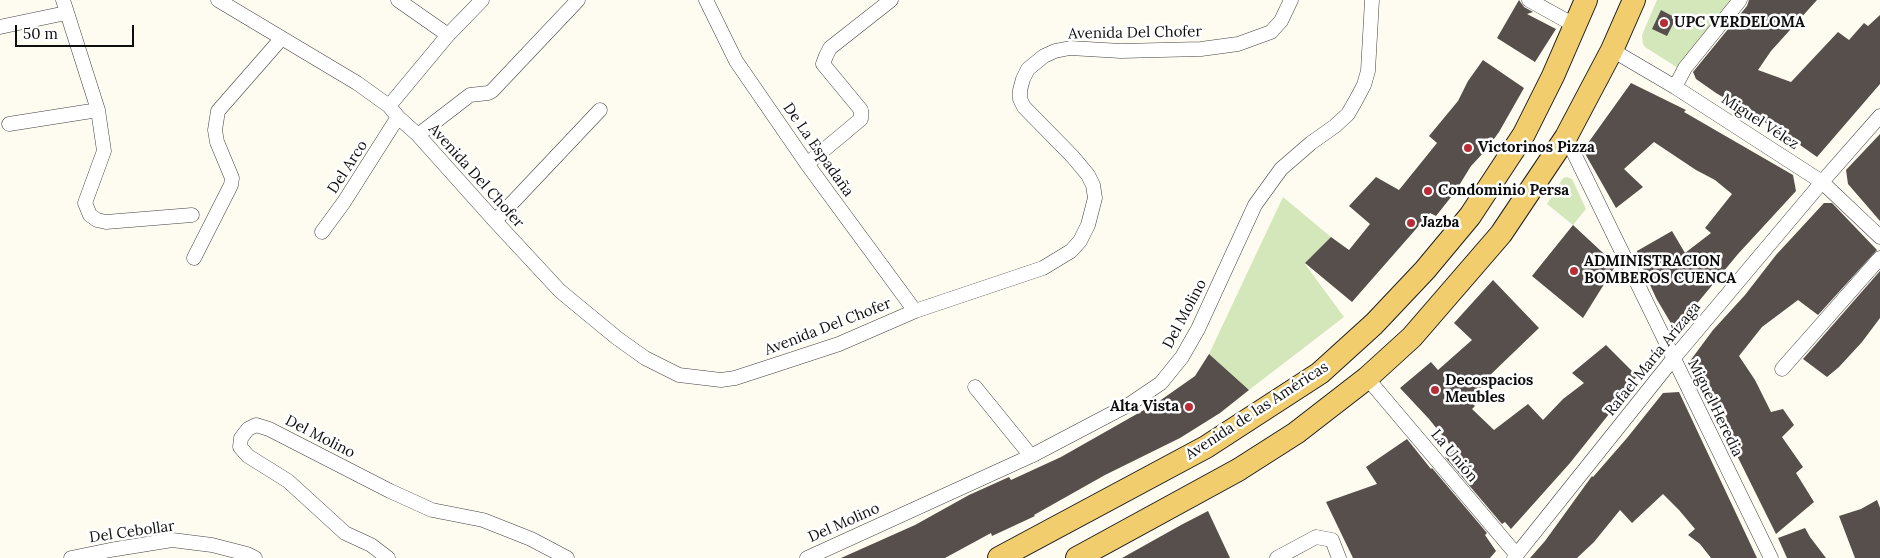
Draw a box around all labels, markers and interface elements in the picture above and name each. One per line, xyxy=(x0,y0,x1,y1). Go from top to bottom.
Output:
place label: UPC VERDELOMA xyxy=(1674,14,1805,32)
scale bar xyxy=(18,15,136,47)
marker: UPC VERDELOMA xyxy=(1658,17,1670,29)
street label: Avenida Del Chofer xyxy=(1068,23,1202,43)
text: 50 m xyxy=(23,24,58,43)
street label: Miguel Vélez xyxy=(1718,90,1802,154)
street label: De La Espadaña xyxy=(779,100,857,200)
street label: Avenida Del Chofer xyxy=(425,120,527,232)
street label: Del Arco xyxy=(324,137,372,197)
place label: Victorinos Pizza xyxy=(1478,139,1595,157)
marker: Victorinos Pizza xyxy=(1462,142,1474,154)
place label: Condominio Persa xyxy=(1438,182,1569,200)
marker: Condominio Persa xyxy=(1422,185,1434,197)
place label: Jazba xyxy=(1421,214,1459,232)
marker: Jazba xyxy=(1405,217,1417,229)
place label: ADMINISTRACION BOMBEROS CUENCA xyxy=(1584,253,1736,288)
marker: ADMINISTRACION BOMBEROS CUENCA xyxy=(1568,265,1580,277)
street label: Del Molino xyxy=(1159,276,1211,352)
street label: Avenida Del Chofer xyxy=(762,295,894,359)
street label: Rafael María Arízaga xyxy=(1601,298,1705,420)
street label: Miguel Heredia xyxy=(1684,356,1746,460)
street label: Avenida de las Américas xyxy=(1182,358,1332,464)
place label: Decospacios Meubles xyxy=(1445,372,1533,407)
marker: Decospacios Meubles xyxy=(1429,384,1441,396)
place label: Alta Vista xyxy=(1110,398,1179,416)
marker: Alta Vista xyxy=(1183,401,1195,413)
street label: Del Molino xyxy=(282,412,358,462)
street label: La Unión xyxy=(1427,426,1481,486)
street label: Del Molino xyxy=(806,499,882,547)
street label: Del Cebollar xyxy=(88,517,176,547)

